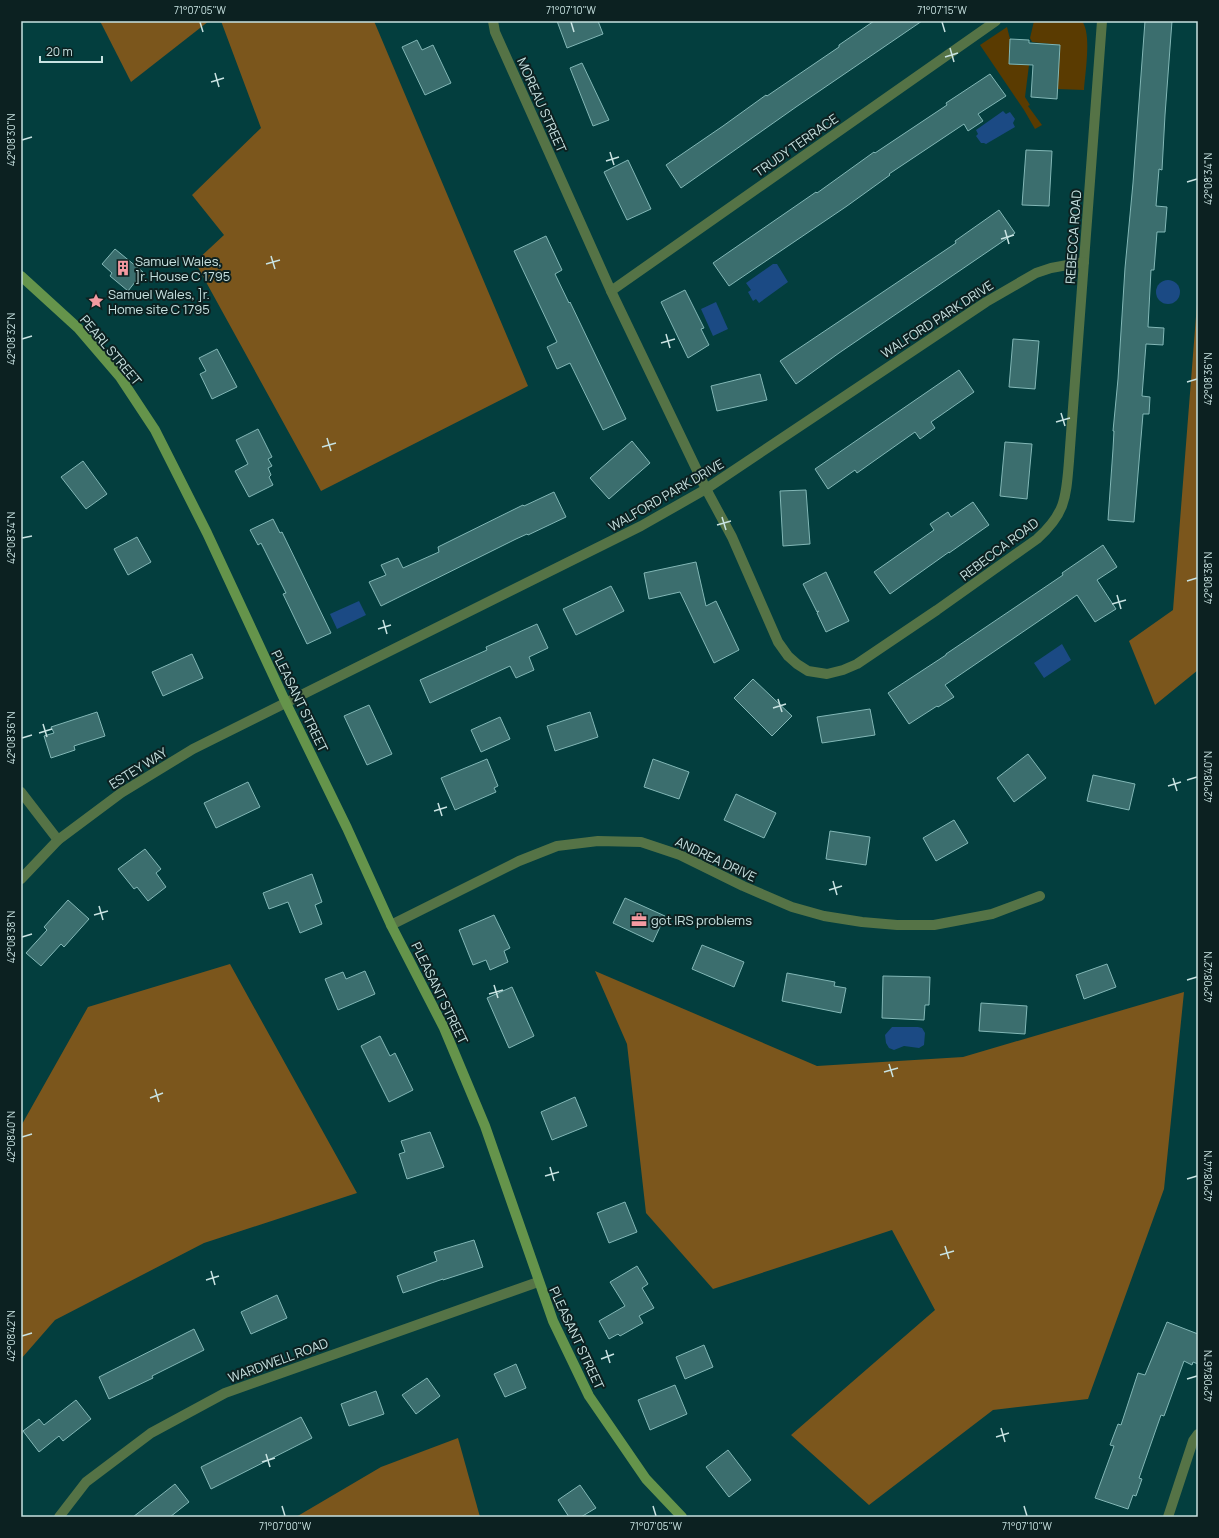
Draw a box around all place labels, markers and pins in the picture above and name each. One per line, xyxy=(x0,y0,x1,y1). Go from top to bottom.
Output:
place label: Samuel Wales, ]r. House C 1795 xyxy=(135,252,230,285)
building icon: Samuel Wales, ]r. House C 1795 xyxy=(114,259,132,277)
place label: Samuel Wales, ]r. Home site C 1795 xyxy=(108,285,210,318)
place icon: Samuel Wales, ]r. Home site C 1795 xyxy=(87,292,105,310)
office icon: got IRS problems xyxy=(630,911,648,929)
place label: got IRS problems xyxy=(651,911,752,929)

